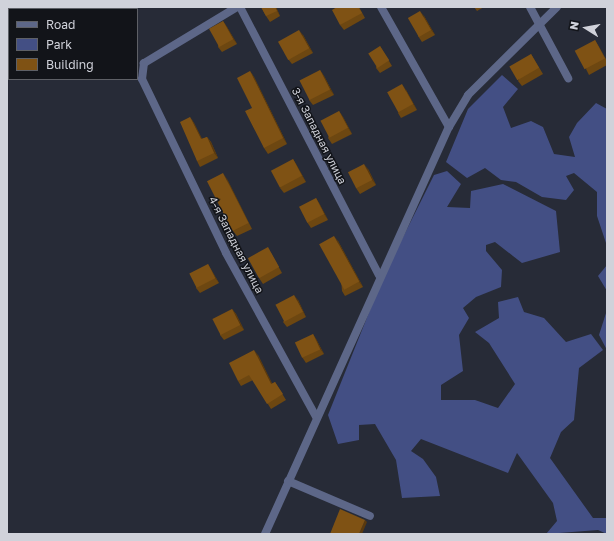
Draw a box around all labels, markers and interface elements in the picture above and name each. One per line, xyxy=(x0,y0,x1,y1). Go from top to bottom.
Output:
legend xyxy=(8,8,138,80)
north arrow xyxy=(566,8,606,48)
text: Road xyxy=(46,17,75,32)
text: N xyxy=(567,20,581,31)
text: Park xyxy=(46,37,72,52)
text: Building xyxy=(46,57,94,72)
street label: 3-я Западная улица xyxy=(289,86,349,186)
street label: 4-я Западная улица xyxy=(206,194,266,296)

